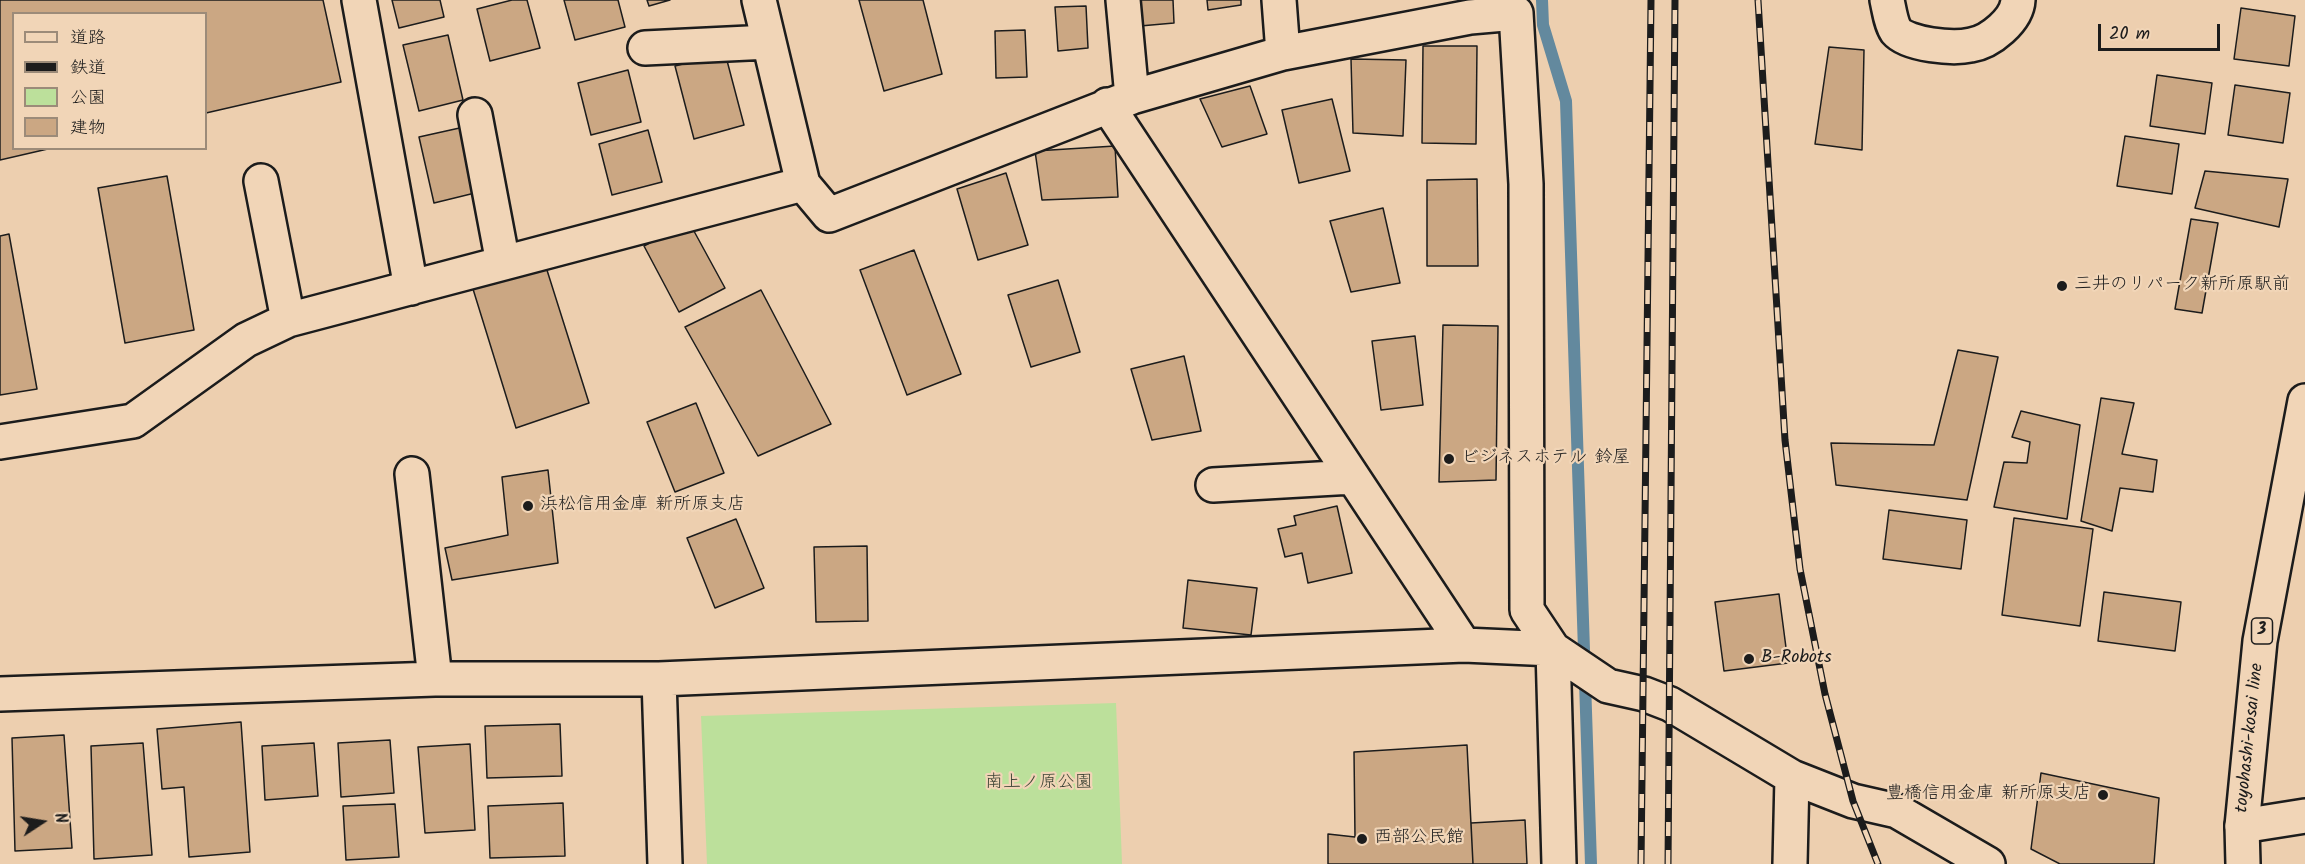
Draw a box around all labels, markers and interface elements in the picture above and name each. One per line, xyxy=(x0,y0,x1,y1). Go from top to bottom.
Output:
legend xyxy=(12,12,207,150)
scale bar xyxy=(2101,12,2222,50)
text: 20 m xyxy=(2109,20,2150,49)
text: 道路 xyxy=(70,24,106,53)
text: 鉄道 xyxy=(70,54,106,83)
text: 公園 xyxy=(70,84,106,113)
text: 建物 xyxy=(70,114,106,143)
place label: 三井のリパーク新所原駅前 xyxy=(2074,275,2290,297)
marker: 三井のリパーク新所原駅前 xyxy=(2055,279,2069,293)
place label: ビジネスホテル 鈴屋 xyxy=(1461,448,1630,470)
marker: ビジネスホテル 鈴屋 xyxy=(1442,452,1456,466)
place label: 浜松信用金庫 新所原支店 xyxy=(540,495,745,517)
marker: 浜松信用金庫 新所原支店 xyxy=(521,499,535,513)
road number: 3 xyxy=(2252,618,2272,644)
place label: B-Robots xyxy=(1761,648,1832,670)
marker: B-Robots xyxy=(1742,652,1756,666)
street label: toyohashi-kosai line xyxy=(2232,662,2270,814)
park label: 南上ノ原公園 xyxy=(985,773,1093,795)
place label: 豊橋信用金庫 新所原支店 xyxy=(1886,784,2091,806)
marker: 豊橋信用金庫 新所原支店 xyxy=(2096,788,2110,802)
north arrow xyxy=(12,792,72,852)
text: N xyxy=(47,811,73,826)
place label: 西部公民館 xyxy=(1374,828,1464,850)
marker: 西部公民館 xyxy=(1355,832,1369,846)

